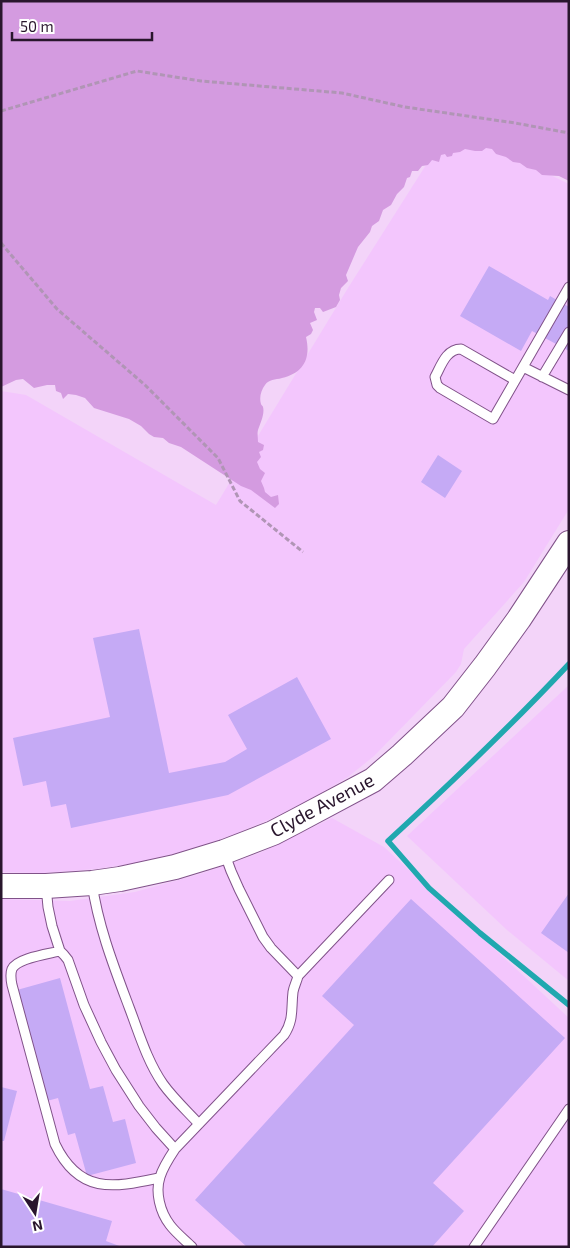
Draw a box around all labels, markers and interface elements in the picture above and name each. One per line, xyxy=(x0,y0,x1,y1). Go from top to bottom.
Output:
scale bar xyxy=(12,10,152,42)
text: 50 m xyxy=(20,17,54,35)
street label: Clyde Avenue xyxy=(266,768,378,842)
north arrow xyxy=(10,1188,60,1238)
text: N xyxy=(31,1217,45,1236)

